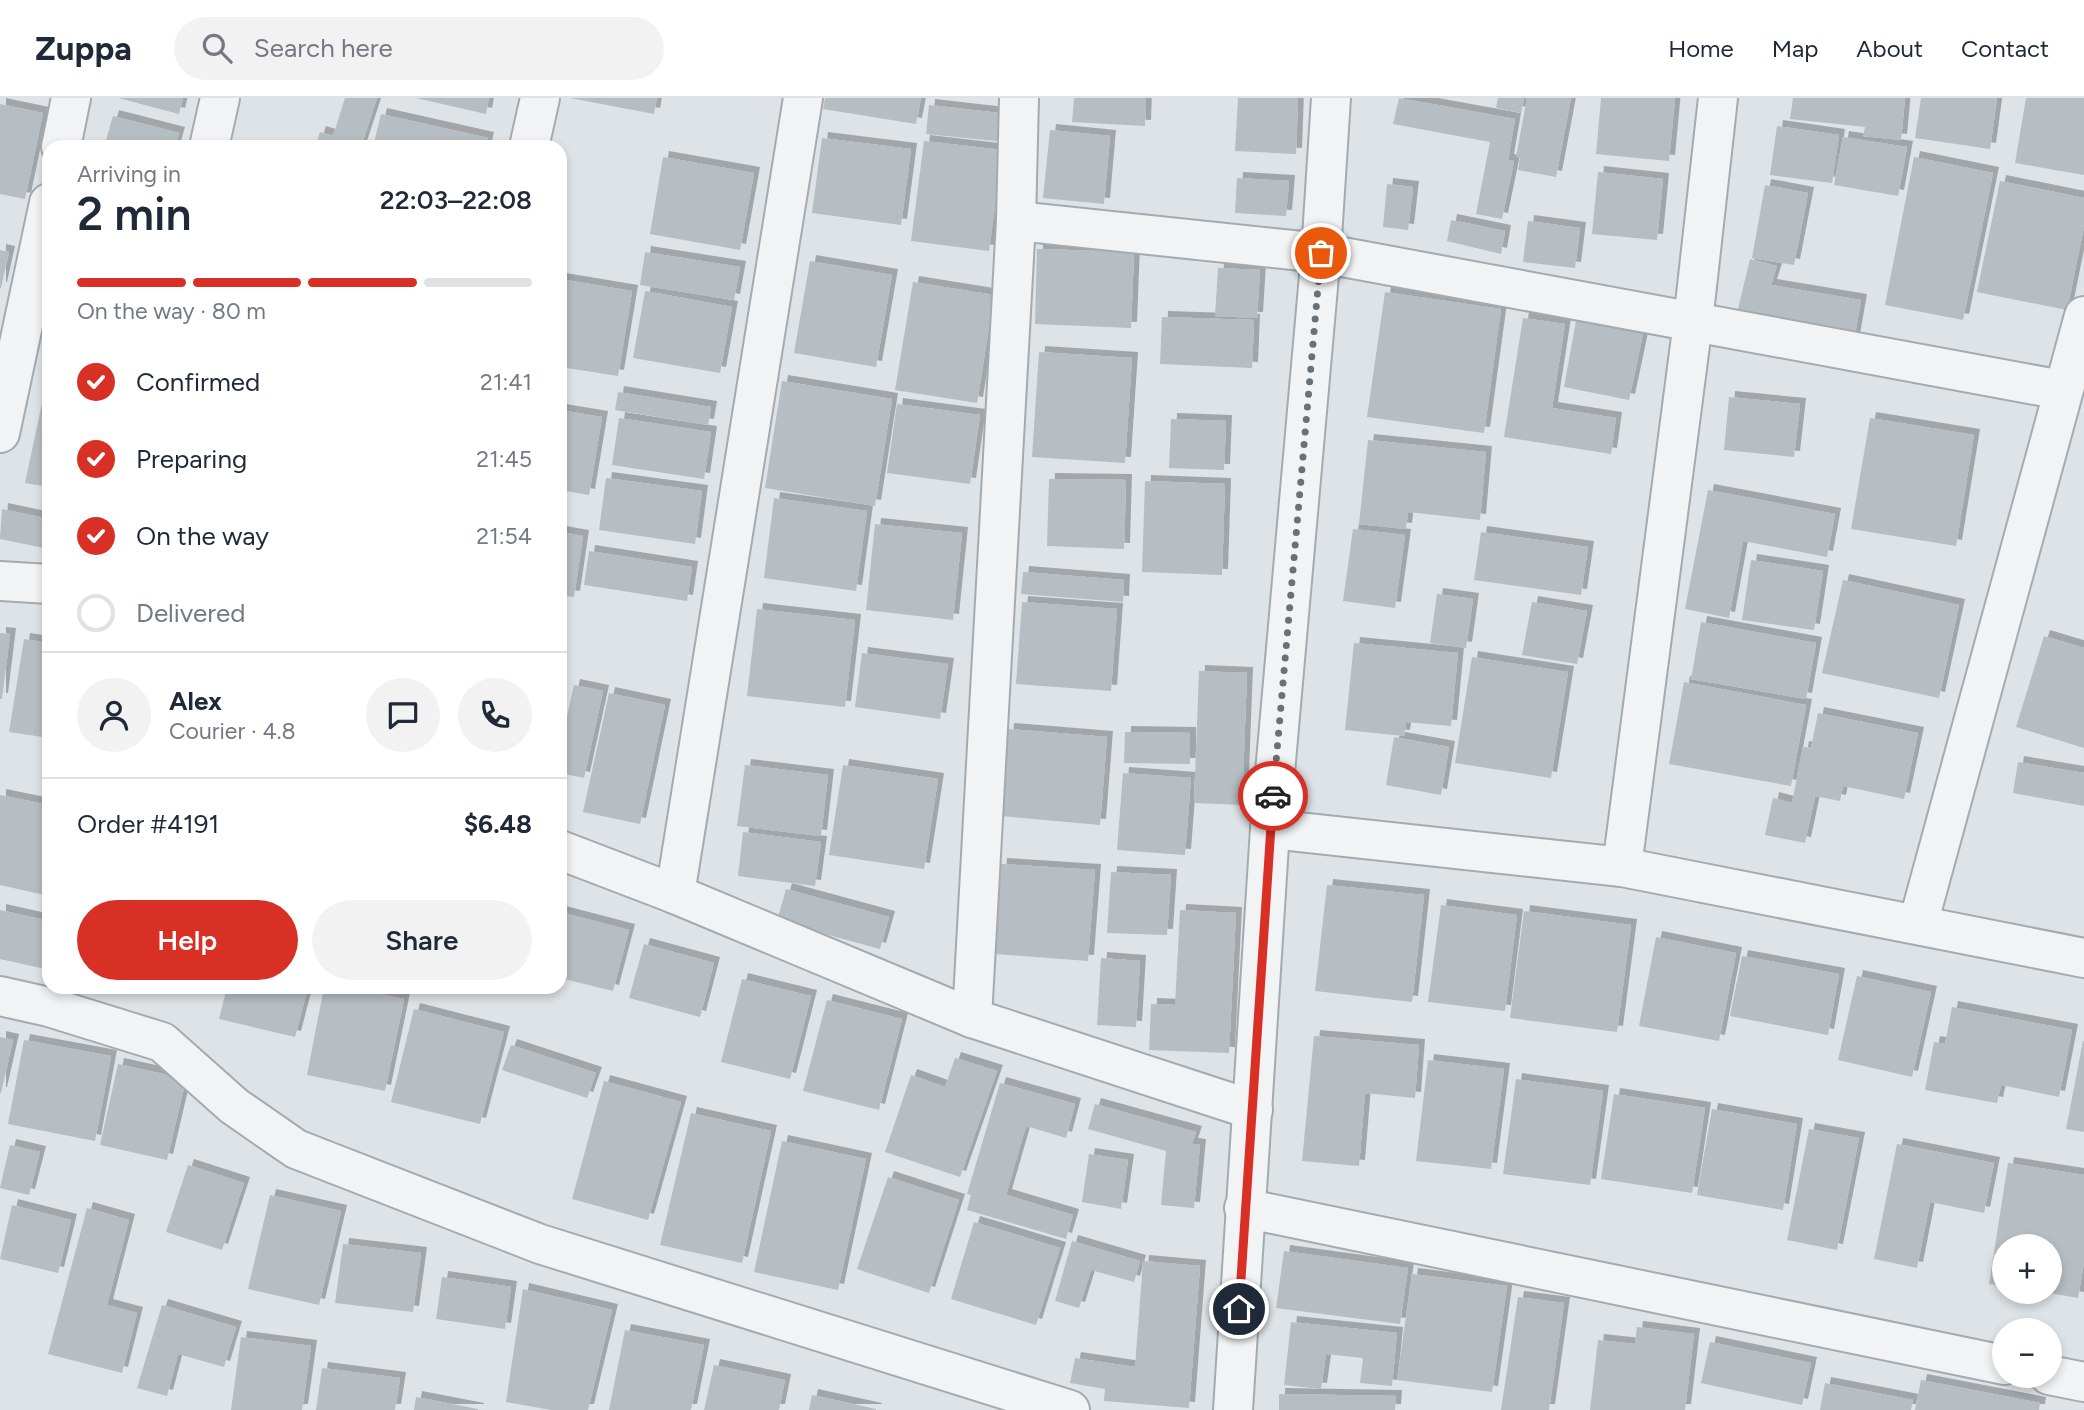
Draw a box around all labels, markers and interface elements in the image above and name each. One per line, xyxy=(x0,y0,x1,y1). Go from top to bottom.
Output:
search box xyxy=(174,17,664,80)
text: Zuppa xyxy=(35,29,132,68)
icon: search xyxy=(198,29,236,67)
text: Search here xyxy=(254,32,393,64)
text: Home xyxy=(1668,34,1734,63)
text: Map xyxy=(1772,34,1818,63)
text: About xyxy=(1856,34,1923,63)
text: Contact xyxy=(1961,34,2049,63)
text: Arriving in xyxy=(77,160,181,188)
text: 22:03–22:08 xyxy=(380,184,532,216)
text: 2 min xyxy=(77,186,192,242)
pin xyxy=(1291,223,1351,283)
icon: bag xyxy=(1302,234,1340,272)
text: On the way · 80 m xyxy=(77,297,266,325)
icon: check xyxy=(77,363,115,401)
text: Confirmed xyxy=(136,366,260,398)
text: 21:41 xyxy=(480,368,532,396)
icon: check xyxy=(77,440,115,478)
text: Preparing xyxy=(136,443,247,475)
text: 21:45 xyxy=(476,445,532,473)
icon: check xyxy=(77,517,115,555)
text: On the way xyxy=(136,520,269,552)
text: 21:54 xyxy=(476,522,532,550)
text: Delivered xyxy=(136,597,245,629)
button: person xyxy=(77,678,151,752)
button: chat xyxy=(366,678,440,752)
button: phone xyxy=(458,678,532,752)
text: Alex xyxy=(169,685,222,717)
text: Courier · 4.8 xyxy=(169,717,296,745)
courier xyxy=(1238,761,1308,831)
icon: car xyxy=(1254,777,1292,815)
text: Order #4191 xyxy=(77,808,219,840)
text: $6.48 xyxy=(464,808,532,840)
button: Help xyxy=(77,900,298,980)
button: Share xyxy=(312,900,532,980)
map controls xyxy=(1992,1234,2062,1388)
button: + xyxy=(1992,1234,2062,1304)
pin xyxy=(1209,1279,1269,1339)
icon: home xyxy=(1220,1290,1258,1328)
button: − xyxy=(1992,1318,2062,1388)

